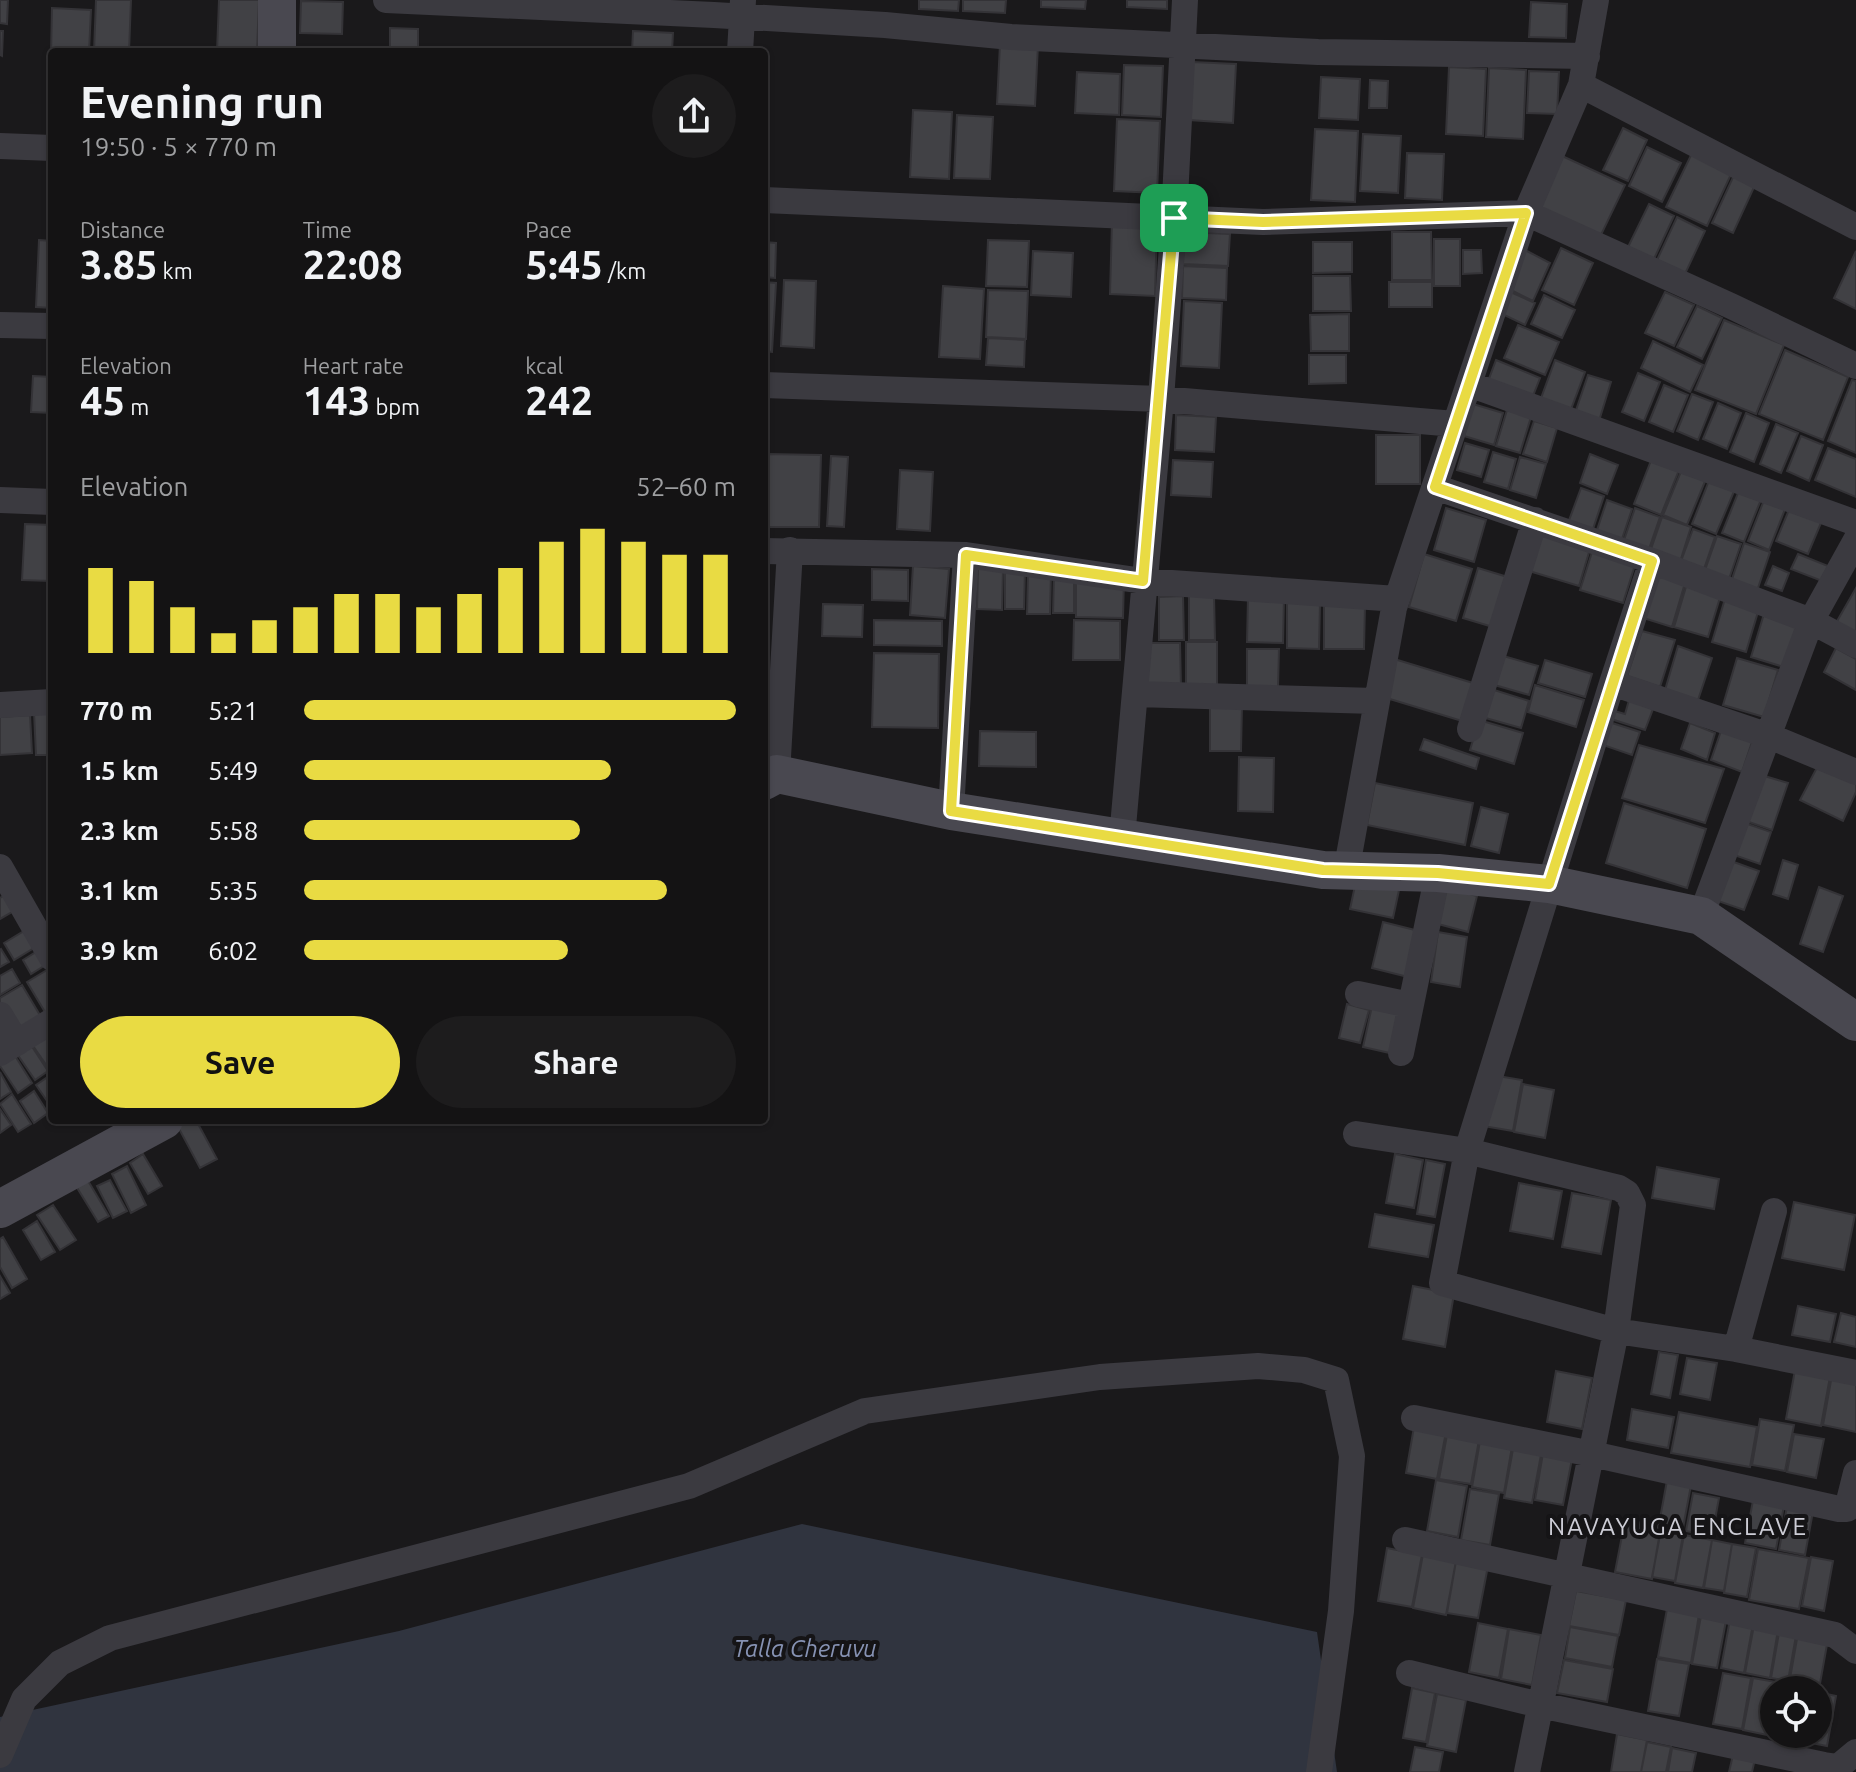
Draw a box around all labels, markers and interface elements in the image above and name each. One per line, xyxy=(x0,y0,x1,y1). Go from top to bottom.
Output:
button: share xyxy=(652,74,736,158)
text: Evening run xyxy=(80,77,324,126)
text: 19:50 · 5 × 770 m xyxy=(80,132,277,161)
pin xyxy=(1140,184,1208,252)
icon: arrive xyxy=(1152,196,1196,240)
text: Distance xyxy=(80,217,165,242)
text: Time xyxy=(303,217,352,242)
text: Pace xyxy=(525,217,572,242)
text: 3.85 xyxy=(80,242,158,287)
text: 22:08 xyxy=(303,242,403,287)
text: 5:45 xyxy=(525,242,603,287)
text: km xyxy=(158,258,193,283)
text: /km xyxy=(603,258,646,283)
text: Elevation xyxy=(80,353,172,378)
text: Heart rate xyxy=(303,353,404,378)
text: kcal xyxy=(525,353,563,378)
text: 45 xyxy=(80,378,125,423)
text: 143 xyxy=(303,378,370,423)
text: 242 xyxy=(525,378,593,423)
text: m xyxy=(125,394,149,419)
text: bpm xyxy=(370,394,420,419)
text: Elevation xyxy=(80,472,188,501)
text: 52–60 m xyxy=(636,472,736,501)
text: 770 m xyxy=(80,696,153,725)
text: 5:21 xyxy=(208,696,258,725)
text: 1.5 km xyxy=(80,756,159,785)
text: 5:49 xyxy=(208,756,258,785)
text: 2.3 km xyxy=(80,816,159,845)
text: 5:58 xyxy=(208,816,258,845)
text: 3.1 km xyxy=(80,876,159,905)
text: 5:35 xyxy=(208,876,258,905)
text: 3.9 km xyxy=(80,936,159,965)
text: 6:02 xyxy=(208,936,258,965)
button: Save xyxy=(80,1016,400,1108)
button: Share xyxy=(416,1016,736,1108)
district label: NAVAYUGA ENCLAVE xyxy=(1548,1513,1808,1540)
water label: Talla Cheruvu xyxy=(734,1635,877,1662)
map controls xyxy=(1760,1676,1832,1748)
button: locate xyxy=(1760,1676,1832,1748)

